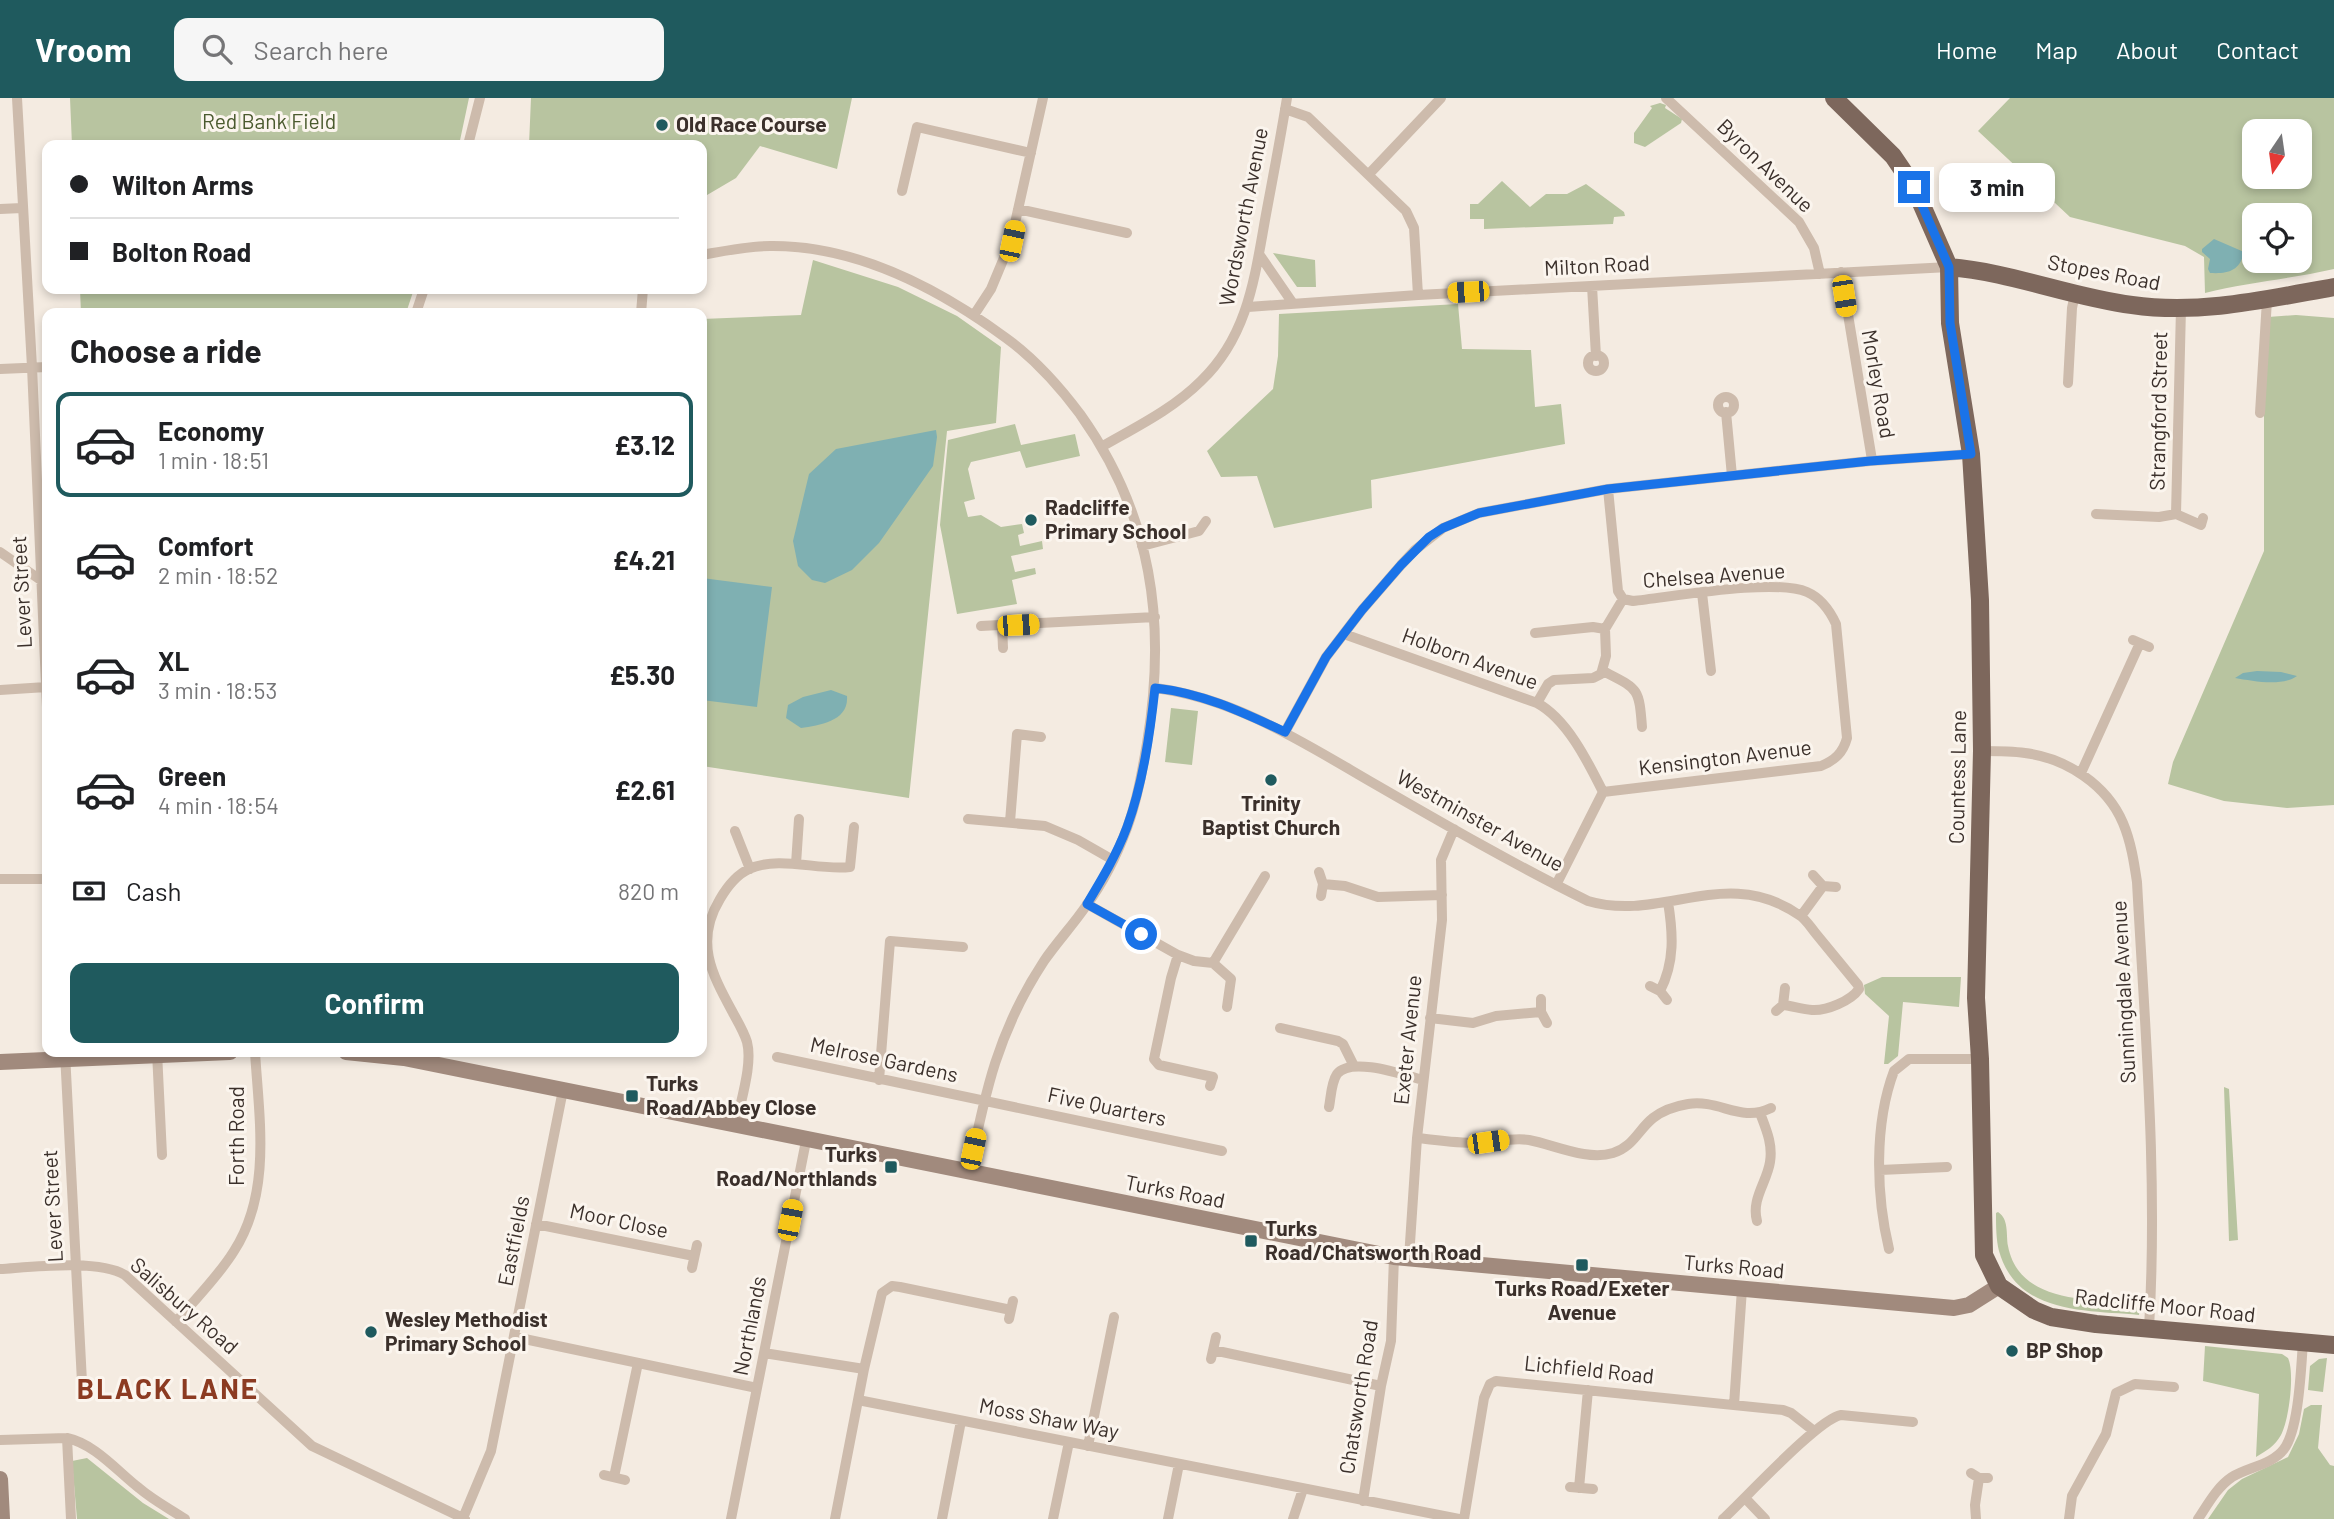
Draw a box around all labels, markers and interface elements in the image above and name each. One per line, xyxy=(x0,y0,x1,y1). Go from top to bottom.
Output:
search box xyxy=(174,18,664,81)
text: Vroom xyxy=(35,29,132,69)
icon: search xyxy=(198,30,236,68)
text: Search here xyxy=(254,34,389,65)
text: Home xyxy=(1936,35,1997,64)
text: Map xyxy=(2035,35,2078,64)
text: About xyxy=(2116,35,2178,64)
text: Contact xyxy=(2216,35,2299,64)
park label: Red Bank Field xyxy=(202,108,336,133)
place label: Old Race Course xyxy=(676,111,827,136)
street label: Byron Avenue xyxy=(1713,113,1819,217)
marker: Old Race Course xyxy=(654,117,670,133)
north arrow xyxy=(2242,119,2312,189)
map controls xyxy=(2242,119,2312,273)
street label: Wordsworth Avenue xyxy=(1213,125,1272,308)
callout: 3 min xyxy=(1938,162,2054,212)
text: Wilton Arms xyxy=(112,169,254,200)
route end xyxy=(1898,171,1930,203)
text: 3 min xyxy=(1970,173,2024,201)
button: locate xyxy=(2242,203,2312,273)
car xyxy=(998,218,1027,264)
text: Bolton Road xyxy=(112,236,251,267)
street label: Stopes Road xyxy=(2046,248,2163,295)
street label: Milton Road xyxy=(1543,249,1650,280)
car xyxy=(1831,274,1858,318)
car xyxy=(1447,280,1490,304)
street label: Morley Road xyxy=(1858,327,1901,440)
text: Choose a ride xyxy=(70,331,262,369)
street label: Strangford Street xyxy=(2144,331,2171,491)
icon: car xyxy=(74,413,137,476)
text: Economy xyxy=(158,415,264,446)
text: £3.12 xyxy=(614,429,675,460)
text: 1 min · 18:51 xyxy=(158,446,269,474)
place label: Radcliffe Primary School xyxy=(1045,494,1186,543)
marker: Radcliffe Primary School xyxy=(1023,512,1039,528)
icon: car xyxy=(74,528,137,591)
text: Comfort xyxy=(158,530,254,561)
street label: Lever Street xyxy=(5,535,36,649)
text: £4.21 xyxy=(613,544,675,575)
street label: Chelsea Avenue xyxy=(1642,557,1786,592)
text: 2 min · 18:52 xyxy=(158,561,278,589)
car xyxy=(997,613,1040,637)
street label: Holborn Avenue xyxy=(1399,621,1542,694)
icon: car xyxy=(74,643,137,706)
text: XL xyxy=(158,645,189,676)
text: £5.30 xyxy=(609,659,675,690)
text: 3 min · 18:53 xyxy=(158,676,277,704)
street label: Countess Lane xyxy=(1943,710,1970,844)
street label: Kensington Avenue xyxy=(1637,733,1813,780)
icon: car xyxy=(74,758,137,821)
text: Green xyxy=(158,760,226,791)
street label: Westminster Avenue xyxy=(1393,763,1569,876)
marker: Trinity Baptist Church xyxy=(1263,772,1279,788)
text: £2.61 xyxy=(614,774,675,805)
place label: Trinity Baptist Church xyxy=(1202,790,1340,839)
text: 4 min · 18:54 xyxy=(158,791,279,819)
icon: cash xyxy=(70,872,108,910)
text: Cash xyxy=(126,875,181,906)
text: 820 m xyxy=(618,877,679,905)
street label: Sunningdale Avenue xyxy=(2105,900,2140,1084)
route start xyxy=(1125,918,1157,950)
button: Confirm xyxy=(70,963,679,1043)
street label: Exeter Avenue xyxy=(1387,974,1426,1106)
street label: Melrose Gardens xyxy=(808,1031,961,1086)
place label: Turks Road/Abbey Close xyxy=(646,1070,817,1119)
street label: Five Quarters xyxy=(1046,1081,1169,1130)
street label: Forth Road xyxy=(223,1086,248,1186)
marker: Turks Road/Abbey Close xyxy=(624,1088,640,1104)
car xyxy=(959,1126,988,1172)
car xyxy=(1466,1129,1511,1155)
place label: Turks Road/Northlands xyxy=(716,1141,877,1190)
street label: Lever Street xyxy=(36,1149,67,1263)
marker: Turks Road/Northlands xyxy=(883,1159,899,1175)
street label: Turks Road xyxy=(1123,1169,1227,1212)
street label: Eastfields xyxy=(492,1193,534,1288)
street label: Moor Close xyxy=(568,1197,671,1242)
car xyxy=(776,1197,805,1243)
place label: Turks Road/Chatsworth Road xyxy=(1265,1215,1481,1264)
marker: Turks Road/Chatsworth Road xyxy=(1243,1233,1259,1249)
street label: Turks Road xyxy=(1683,1249,1786,1282)
street label: Salisbury Road xyxy=(126,1251,244,1358)
marker: Turks Road/Exeter Avenue xyxy=(1574,1257,1590,1273)
street label: Northlands xyxy=(727,1274,770,1378)
place label: Turks Road/Exeter Avenue xyxy=(1494,1275,1670,1324)
street label: Radcliffe Moor Road xyxy=(2073,1283,2257,1326)
place label: Wesley Methodist Primary School xyxy=(385,1306,548,1355)
street label: Chatsworth Road xyxy=(1333,1318,1382,1476)
marker: Wesley Methodist Primary School xyxy=(363,1324,379,1340)
place label: BP Shop xyxy=(2026,1337,2103,1362)
marker: BP Shop xyxy=(2004,1343,2020,1359)
street label: Lichfield Road xyxy=(1523,1349,1655,1388)
district label: BLACK LANE xyxy=(77,1371,259,1405)
street label: Moss Shaw Way xyxy=(977,1392,1122,1443)

